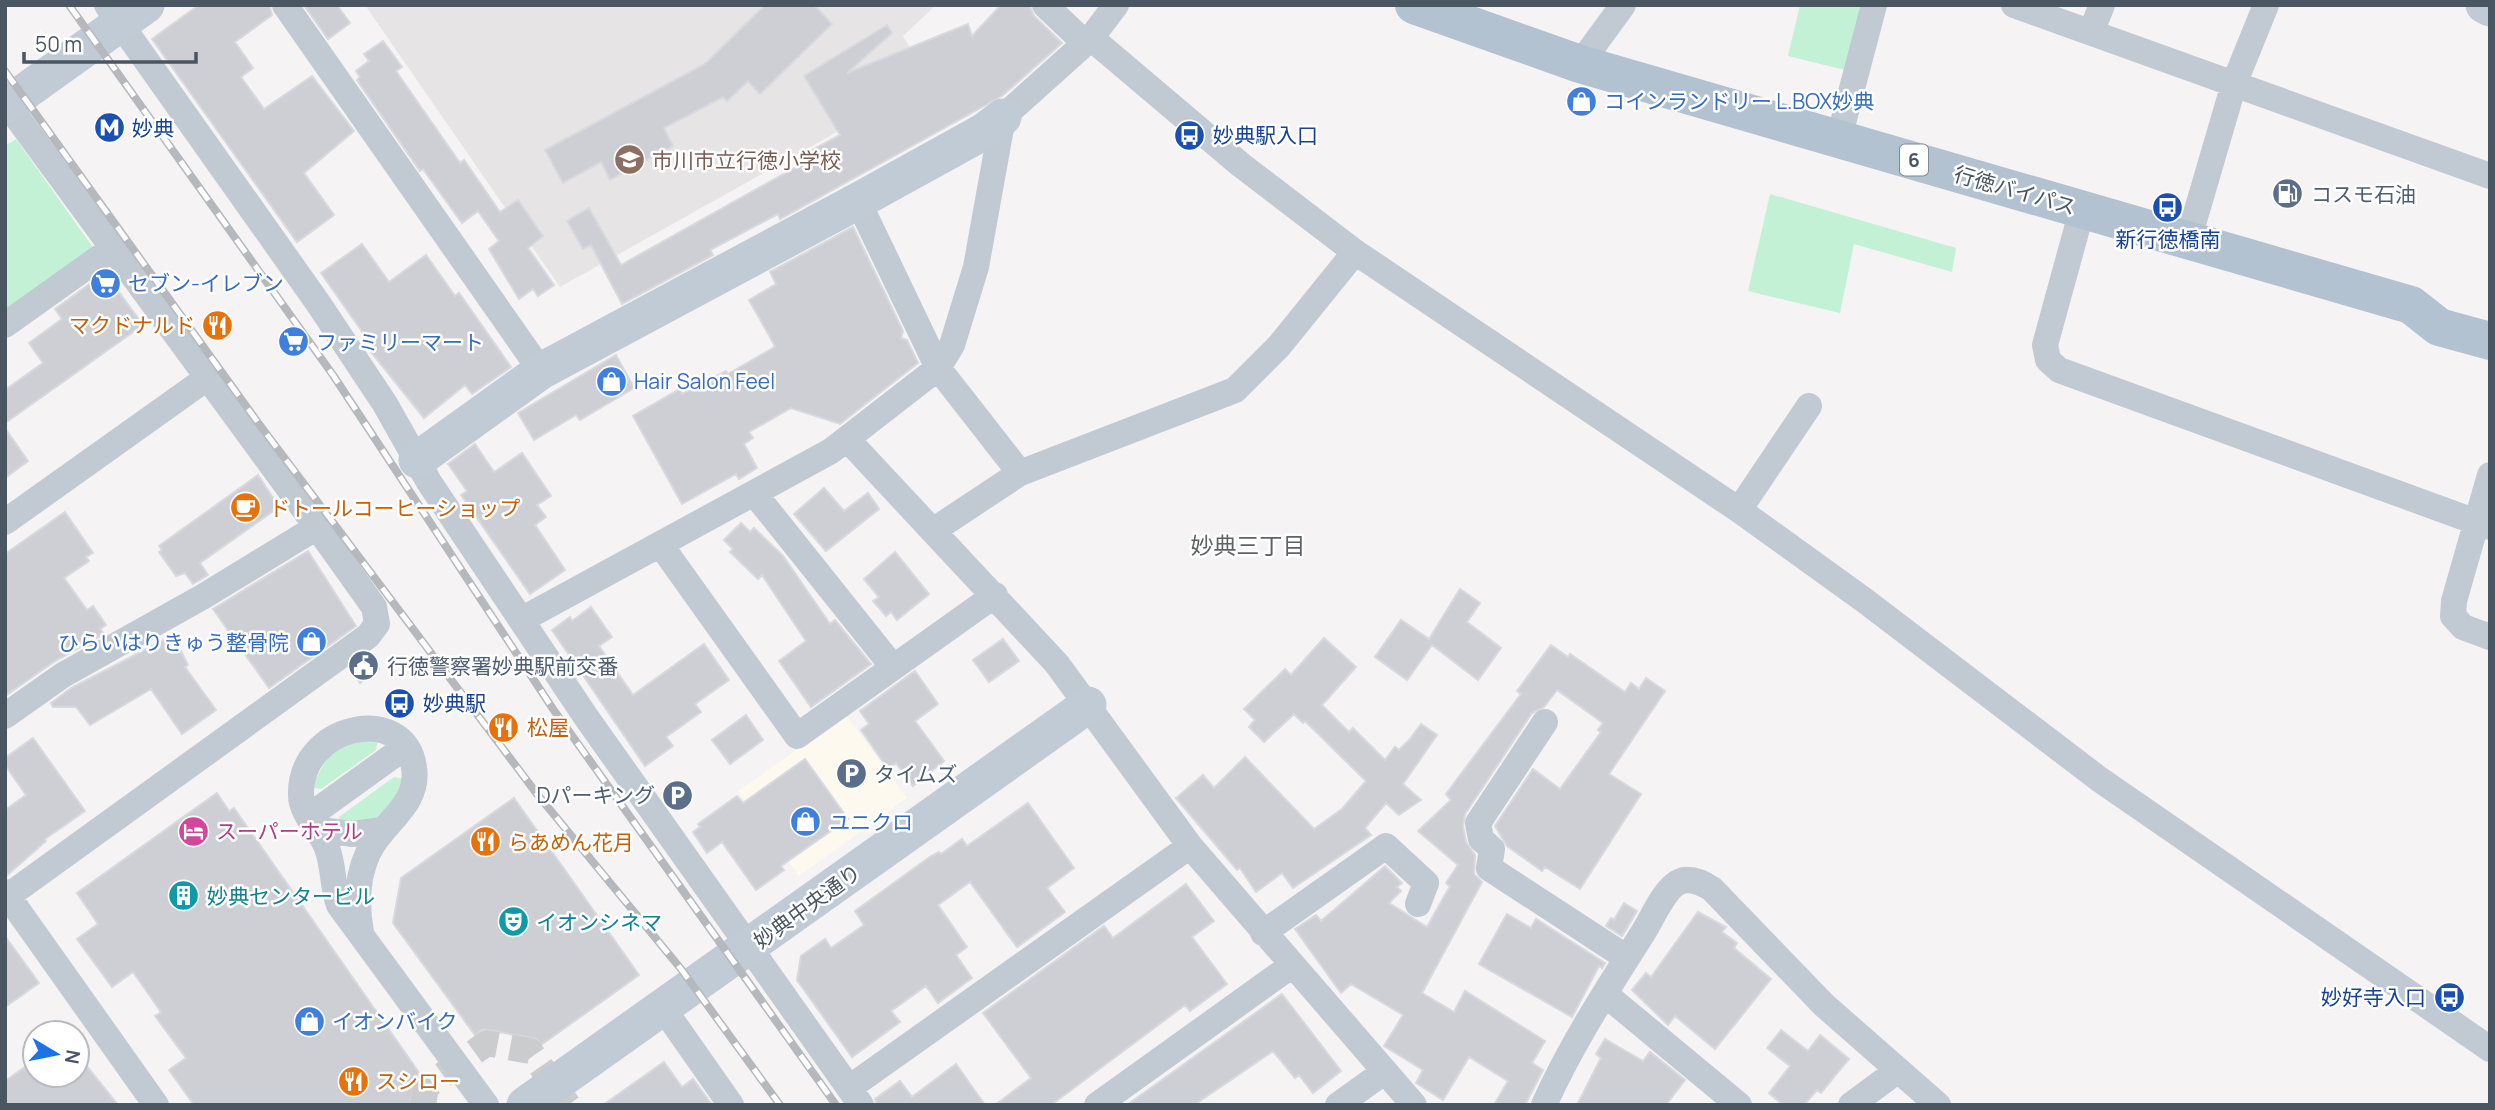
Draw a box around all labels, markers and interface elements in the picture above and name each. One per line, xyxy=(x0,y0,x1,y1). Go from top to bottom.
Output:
scale bar xyxy=(24,21,196,65)
text: 50 m xyxy=(35,30,82,58)
shop icon: コインランドリー L.BOX妙典 xyxy=(1564,84,1598,118)
place label: コインランドリー L.BOX妙典 xyxy=(1604,87,1874,115)
metro station icon: 妙典 xyxy=(92,111,126,145)
place label: 妙典 xyxy=(132,114,174,142)
bus stop icon: 妙典駅入口 xyxy=(1173,118,1207,152)
place label: 妙典駅入口 xyxy=(1213,121,1318,149)
school or university icon: 市川市立行徳小学校 xyxy=(612,143,646,177)
road number: 6 xyxy=(1900,144,1928,176)
place label: 市川市立行徳小学校 xyxy=(652,146,841,174)
street label: 行徳バイパス xyxy=(1951,159,2079,221)
fuel station icon: コスモ石油 xyxy=(2271,177,2305,211)
place label: コスモ石油 xyxy=(2311,180,2416,208)
bus stop icon: 新行徳橋南 xyxy=(2151,190,2185,224)
place label: 新行徳橋南 xyxy=(2116,225,2221,253)
supermarket icon: セブン-イレブン xyxy=(88,266,122,300)
place label: セブン-イレブン xyxy=(128,269,284,297)
restaurant icon: マクドナルド xyxy=(201,308,235,342)
place label: マクドナルド xyxy=(69,311,195,339)
supermarket icon: ファミリーマート xyxy=(276,325,310,359)
place label: ファミリーマート xyxy=(316,328,484,356)
shop icon: Hair Salon Feel xyxy=(594,364,628,398)
place label: Hair Salon Feel xyxy=(634,367,775,395)
cafe icon: ドトールコーヒーショップ xyxy=(229,491,263,525)
place label: ドトールコーヒーショップ xyxy=(269,494,520,522)
district label: 妙典三丁目 xyxy=(1191,529,1306,561)
shop icon: ひらいはりきゅう整骨院 xyxy=(295,625,329,659)
place label: ひらいはりきゅう整骨院 xyxy=(58,628,289,656)
public building icon: 行徳警察署妙典駅前交番 xyxy=(347,649,381,683)
place label: 行徳警察署妙典駅前交番 xyxy=(387,652,618,680)
bus stop icon: 妙典駅 xyxy=(383,686,417,720)
place label: 妙典駅 xyxy=(423,689,486,717)
restaurant icon: 松屋 xyxy=(487,710,521,744)
place label: 松屋 xyxy=(527,713,569,741)
parking icon: タイムズ xyxy=(834,757,868,791)
place label: タイムズ xyxy=(874,760,958,788)
parking icon: Dパーキング xyxy=(661,778,695,812)
place label: Dパーキング xyxy=(537,781,655,809)
shop icon: ユニクロ xyxy=(789,805,823,839)
place label: ユニクロ xyxy=(829,808,913,836)
hotel icon: スーパーホテル xyxy=(176,814,210,848)
place label: スーパーホテル xyxy=(216,817,363,845)
restaurant icon: らあめん花月 xyxy=(468,825,502,859)
place label: らあめん花月 xyxy=(508,828,634,856)
street label: 妙典中央通り xyxy=(748,858,866,954)
building icon: 妙典センタービル xyxy=(167,879,201,913)
place label: 妙典センタービル xyxy=(207,882,375,910)
theatre icon: イオンシネマ xyxy=(496,905,530,939)
place label: イオンシネマ xyxy=(536,908,662,936)
bus stop icon: 妙好寺入口 xyxy=(2432,980,2466,1014)
place label: 妙好寺入口 xyxy=(2321,983,2426,1011)
shop icon: イオンバイク xyxy=(292,1004,326,1038)
place label: イオンバイク xyxy=(332,1007,458,1035)
north arrow xyxy=(21,1019,91,1089)
text: N xyxy=(59,1048,87,1066)
restaurant icon: スシロー xyxy=(336,1064,370,1098)
place label: スシロー xyxy=(376,1067,460,1095)

